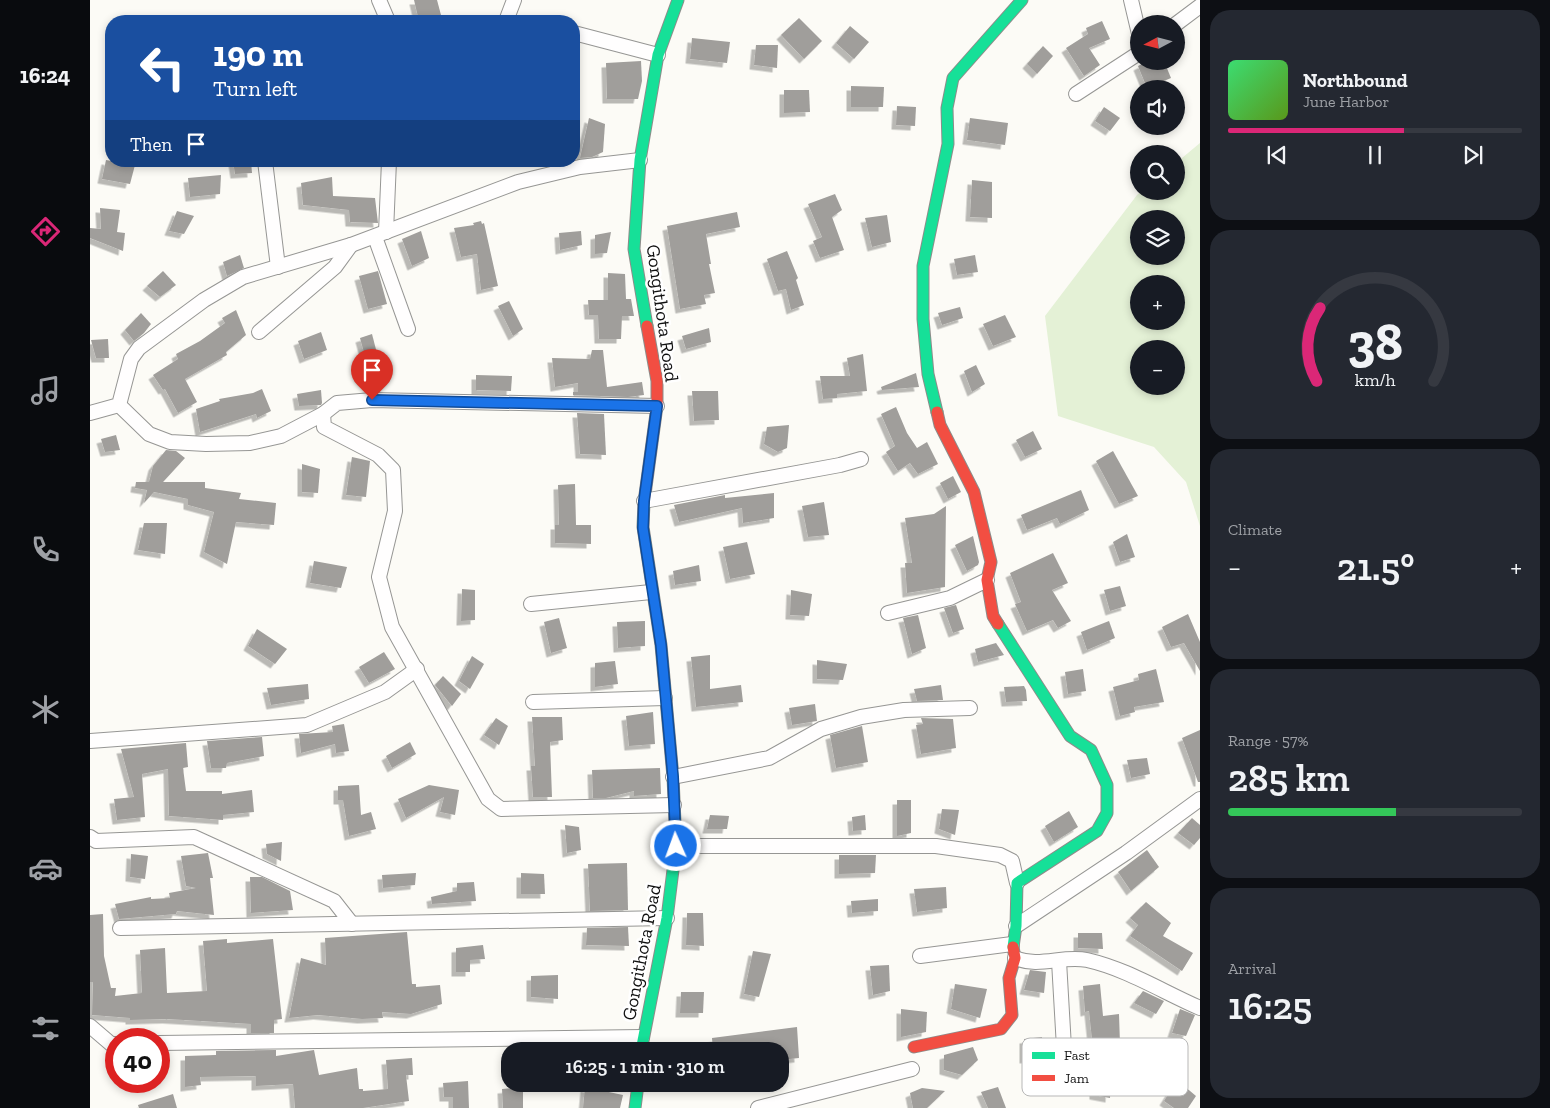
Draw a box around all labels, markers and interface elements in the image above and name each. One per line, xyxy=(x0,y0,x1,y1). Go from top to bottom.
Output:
north arrow xyxy=(1130,15,1185,70)
map controls xyxy=(1130,15,1185,395)
text: 190 m xyxy=(213,33,303,75)
icon: left xyxy=(130,35,195,100)
text: 16:24 xyxy=(20,62,70,89)
text: Northbound xyxy=(1303,69,1408,92)
text: Turn left xyxy=(213,75,297,102)
button: sound xyxy=(1130,80,1185,135)
text: June Harbor xyxy=(1303,92,1389,111)
icon: arrive xyxy=(182,130,210,158)
text: Then xyxy=(130,133,172,156)
icon: previous xyxy=(1263,141,1291,169)
icon: pause xyxy=(1361,141,1389,169)
icon: next xyxy=(1459,141,1487,169)
button: search xyxy=(1130,145,1185,200)
button: layers xyxy=(1130,210,1185,265)
icon: directions xyxy=(28,214,63,249)
street label: Gongithota Road xyxy=(641,243,684,384)
button: + xyxy=(1130,275,1185,330)
text: 38 xyxy=(1347,311,1403,373)
button: − xyxy=(1130,340,1185,395)
pin xyxy=(351,349,393,400)
icon: arrive xyxy=(358,356,386,384)
text: km/h xyxy=(1355,369,1395,391)
icon: music xyxy=(28,373,63,408)
text: Climate xyxy=(1228,520,1282,539)
icon: phone xyxy=(28,532,63,567)
text: 21.5° xyxy=(1337,544,1414,590)
text: − xyxy=(1228,551,1241,584)
text: + xyxy=(1510,551,1522,584)
icon: climate xyxy=(28,692,63,727)
text: Range · 57% xyxy=(1228,731,1309,750)
text: 285 km xyxy=(1228,755,1350,801)
position arrow xyxy=(649,819,701,871)
icon: car xyxy=(28,851,63,886)
street label: Gongithota Road xyxy=(617,881,666,1022)
text: Arrival xyxy=(1228,959,1276,978)
text: 16:25 xyxy=(1228,983,1312,1029)
icon: filters xyxy=(28,1011,63,1046)
speed limit sign: 40 xyxy=(105,1028,170,1093)
legend xyxy=(1022,1038,1188,1096)
text: Fast xyxy=(1064,1047,1091,1064)
text: 16:25 · 1 min · 310 m xyxy=(565,1055,725,1078)
text: Jam xyxy=(1064,1070,1089,1087)

